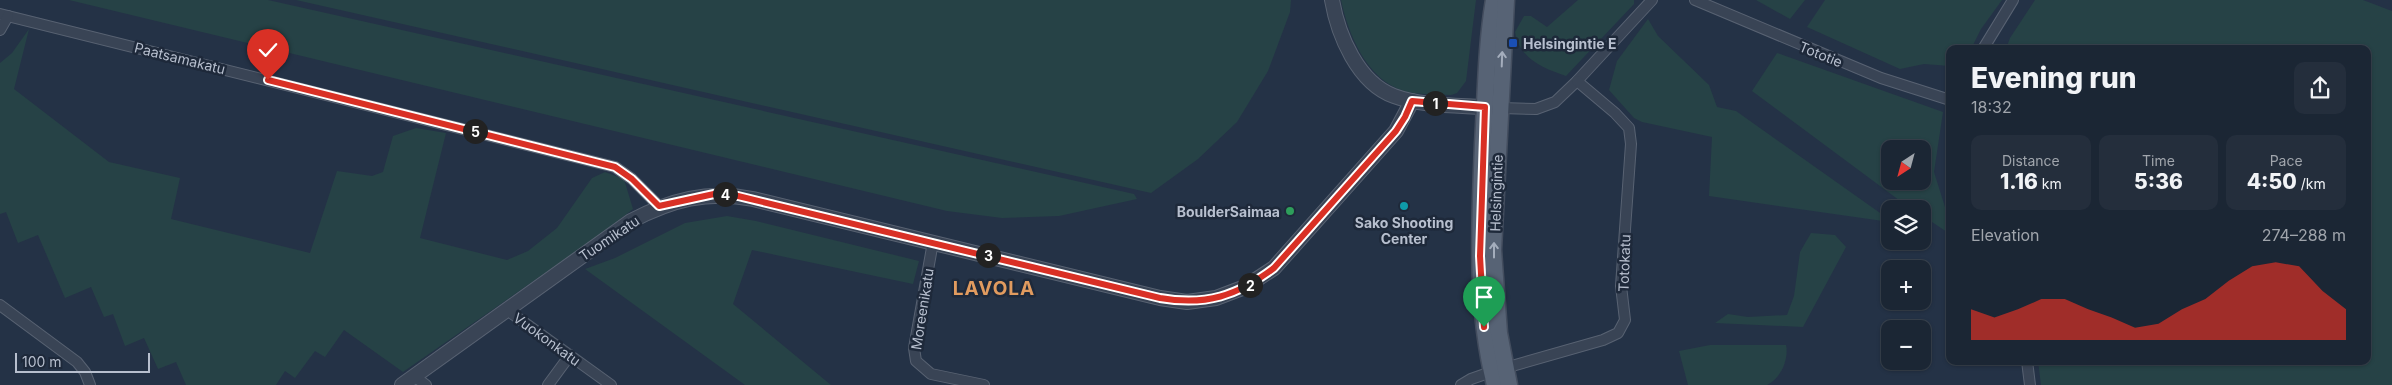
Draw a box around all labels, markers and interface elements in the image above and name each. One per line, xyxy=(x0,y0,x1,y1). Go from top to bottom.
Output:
pin xyxy=(247,29,289,80)
place label: Helsingintie E xyxy=(1523,35,1616,52)
icon: check xyxy=(254,36,282,64)
marker: Helsingintie E xyxy=(1507,37,1519,49)
street label: Tototie xyxy=(1797,38,1845,70)
street label: Paatsamakatu xyxy=(133,39,227,77)
one-way arrow xyxy=(1498,52,1507,68)
text: Evening run xyxy=(1971,61,2137,95)
button: share xyxy=(2294,62,2346,114)
pin: 1 xyxy=(1422,90,1448,116)
text: 1 xyxy=(1432,95,1439,112)
text: 18:32 xyxy=(1971,97,2012,117)
pin: 5 xyxy=(462,118,488,144)
text: 5 xyxy=(471,123,480,140)
north arrow xyxy=(1881,140,1931,190)
map controls xyxy=(1881,140,1931,370)
text: Distance xyxy=(2002,152,2060,169)
text: Time xyxy=(2142,152,2175,169)
text: Pace xyxy=(2270,152,2303,169)
street label: Helsingintie xyxy=(1486,154,1506,232)
text: 1.16 xyxy=(2000,169,2038,194)
text: 5:36 xyxy=(2134,169,2183,194)
text: 4:50 xyxy=(2247,169,2297,194)
text: km xyxy=(2038,175,2062,192)
text: /km xyxy=(2297,175,2326,192)
pin: 4 xyxy=(712,182,738,206)
text: 4 xyxy=(721,186,730,203)
marker: Sako Shooting Center xyxy=(1398,200,1410,212)
button: layers xyxy=(1881,200,1931,250)
place label: BoulderSaimaa xyxy=(1177,203,1280,220)
marker: BoulderSaimaa xyxy=(1284,205,1296,217)
street label: Tuomikatu xyxy=(576,212,642,264)
place label: Sako Shooting Center xyxy=(1355,214,1453,247)
text: Elevation xyxy=(1971,225,2040,245)
text: 274–288 m xyxy=(2262,225,2346,245)
street label: Totokatu xyxy=(1615,234,1633,292)
pin: 3 xyxy=(976,242,1000,268)
one-way arrow xyxy=(1489,242,1499,258)
text: 3 xyxy=(984,247,993,264)
button: + xyxy=(1881,260,1931,310)
street label: Moreenikatu xyxy=(907,267,937,351)
pin: 2 xyxy=(1238,272,1262,298)
pin xyxy=(1463,276,1505,327)
district label: LAVOLA xyxy=(953,277,1035,300)
text: 2 xyxy=(1246,277,1255,294)
icon: arrive xyxy=(1470,283,1498,311)
street label: Vuokonkatu xyxy=(510,309,584,369)
button: − xyxy=(1881,320,1931,370)
scale bar xyxy=(15,350,150,373)
text: 100 m xyxy=(22,353,62,370)

